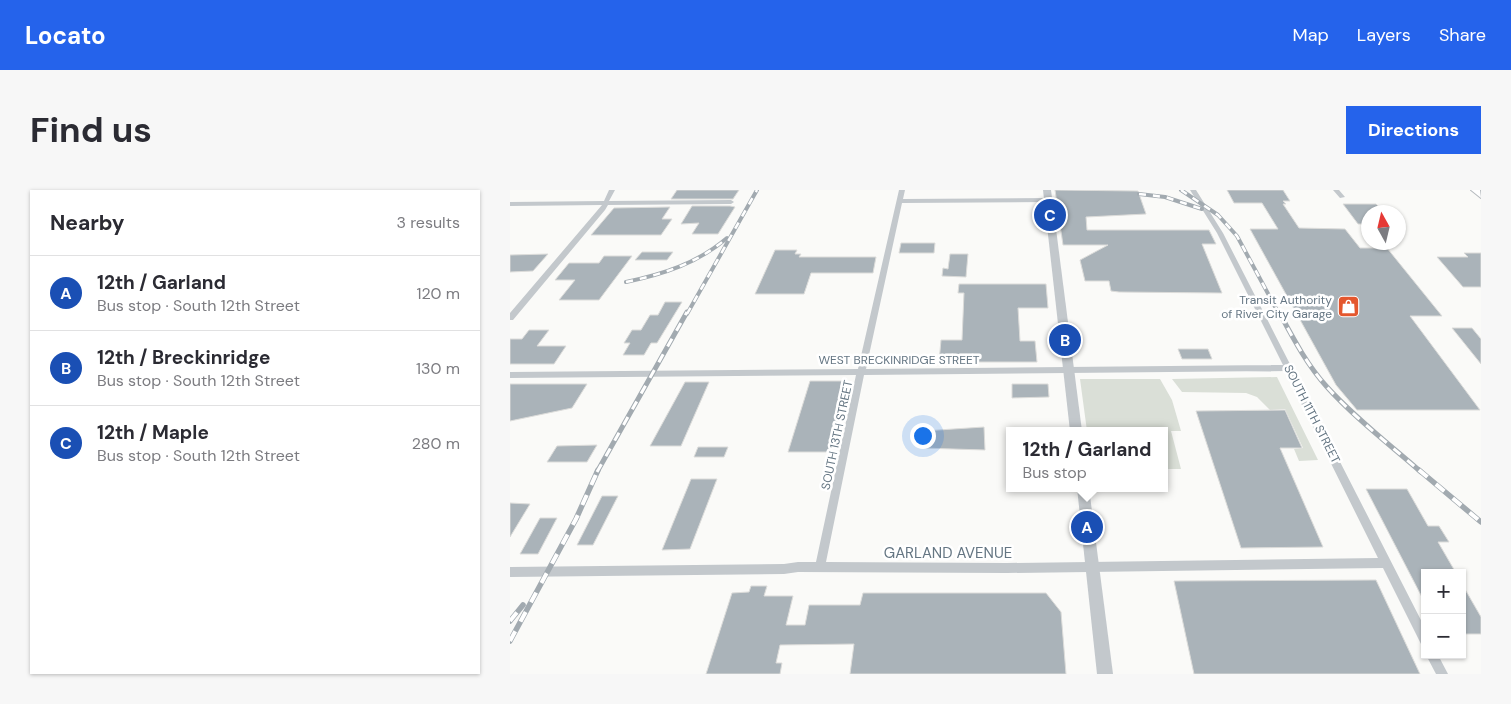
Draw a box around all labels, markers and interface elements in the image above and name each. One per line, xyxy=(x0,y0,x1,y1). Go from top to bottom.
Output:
text: Locato xyxy=(25,20,106,51)
text: Map xyxy=(1293,23,1329,47)
text: Layers xyxy=(1357,23,1411,47)
text: Share xyxy=(1439,23,1486,47)
button: Directions xyxy=(1346,106,1481,154)
text: Find us xyxy=(30,107,152,153)
pin: C xyxy=(1034,196,1066,234)
north arrow xyxy=(1361,205,1406,250)
text: Nearby xyxy=(50,209,124,237)
text: 3 results xyxy=(397,212,460,233)
text: 12th / Garland xyxy=(97,270,226,295)
text: A xyxy=(60,283,72,304)
text: 120 m xyxy=(416,283,460,304)
place label: Transit Authority of River City Garage xyxy=(1221,292,1332,322)
text: Bus stop · South 12th Street xyxy=(97,295,300,316)
shop icon: Transit Authority of River City Garage xyxy=(1336,295,1360,319)
pin: B xyxy=(1049,321,1081,359)
text: 12th / Breckinridge xyxy=(97,345,270,370)
street label: WEST BRECKINRIDGE STREET xyxy=(818,352,980,368)
text: B xyxy=(61,358,71,379)
text: 130 m xyxy=(416,358,460,379)
street label: SOUTH 11TH STREET xyxy=(1280,362,1344,466)
text: Bus stop · South 12th Street xyxy=(97,370,300,391)
street label: SOUTH 13TH STREET xyxy=(818,378,856,491)
text: 12th / Maple xyxy=(97,420,209,445)
your location xyxy=(910,423,936,449)
popup xyxy=(1006,427,1168,492)
text: C xyxy=(60,433,72,454)
text: 280 m xyxy=(412,433,460,454)
text: 12th / Garland xyxy=(1023,437,1151,462)
text: Bus stop · South 12th Street xyxy=(97,445,300,466)
text: Bus stop xyxy=(1023,462,1087,483)
pin: A xyxy=(1071,508,1103,546)
street label: GARLAND AVENUE xyxy=(884,543,1012,563)
map controls xyxy=(1421,569,1466,659)
button: + xyxy=(1421,569,1466,614)
button: − xyxy=(1421,614,1466,659)

